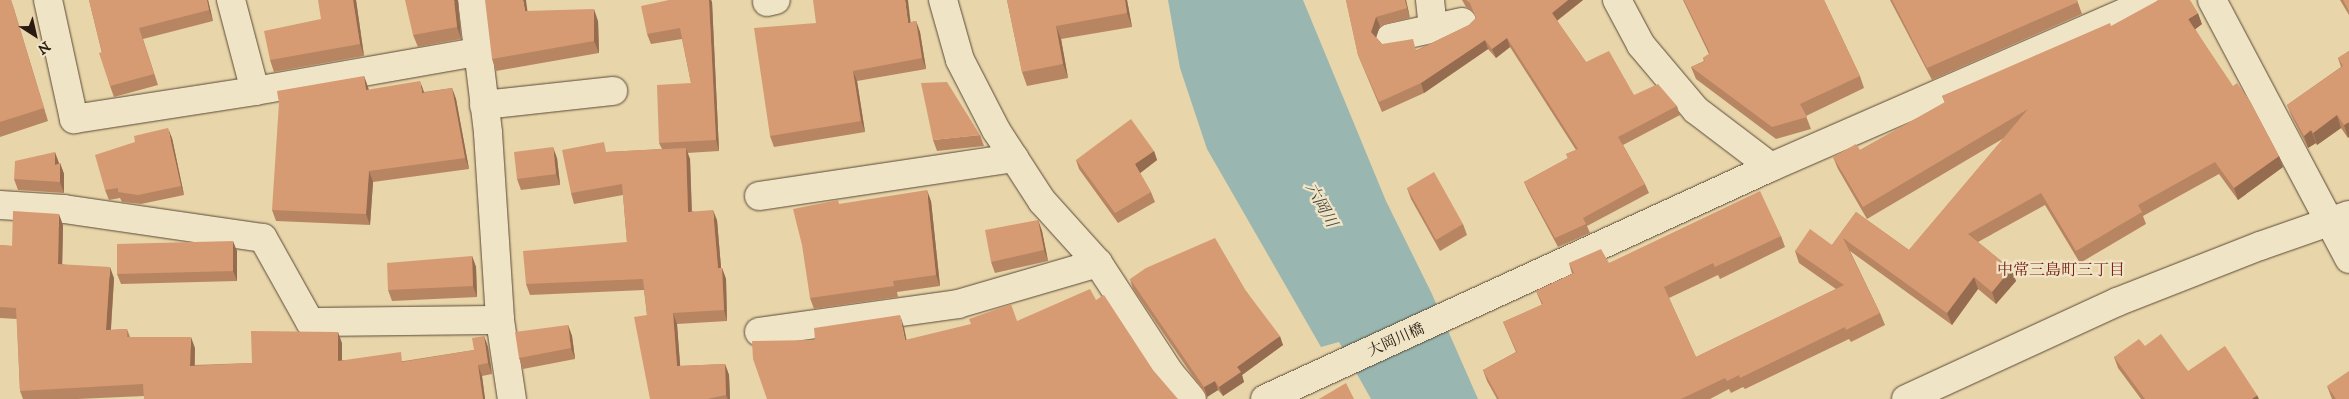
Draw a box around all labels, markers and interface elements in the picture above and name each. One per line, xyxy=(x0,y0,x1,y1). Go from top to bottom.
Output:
north arrow xyxy=(10,10,60,60)
text: N xyxy=(34,37,53,58)
water label: 六岡川 xyxy=(1301,179,1341,231)
district label: 中常三島町三丁目 xyxy=(1997,260,2125,280)
street label: 大岡川橋 xyxy=(1365,320,1427,360)

